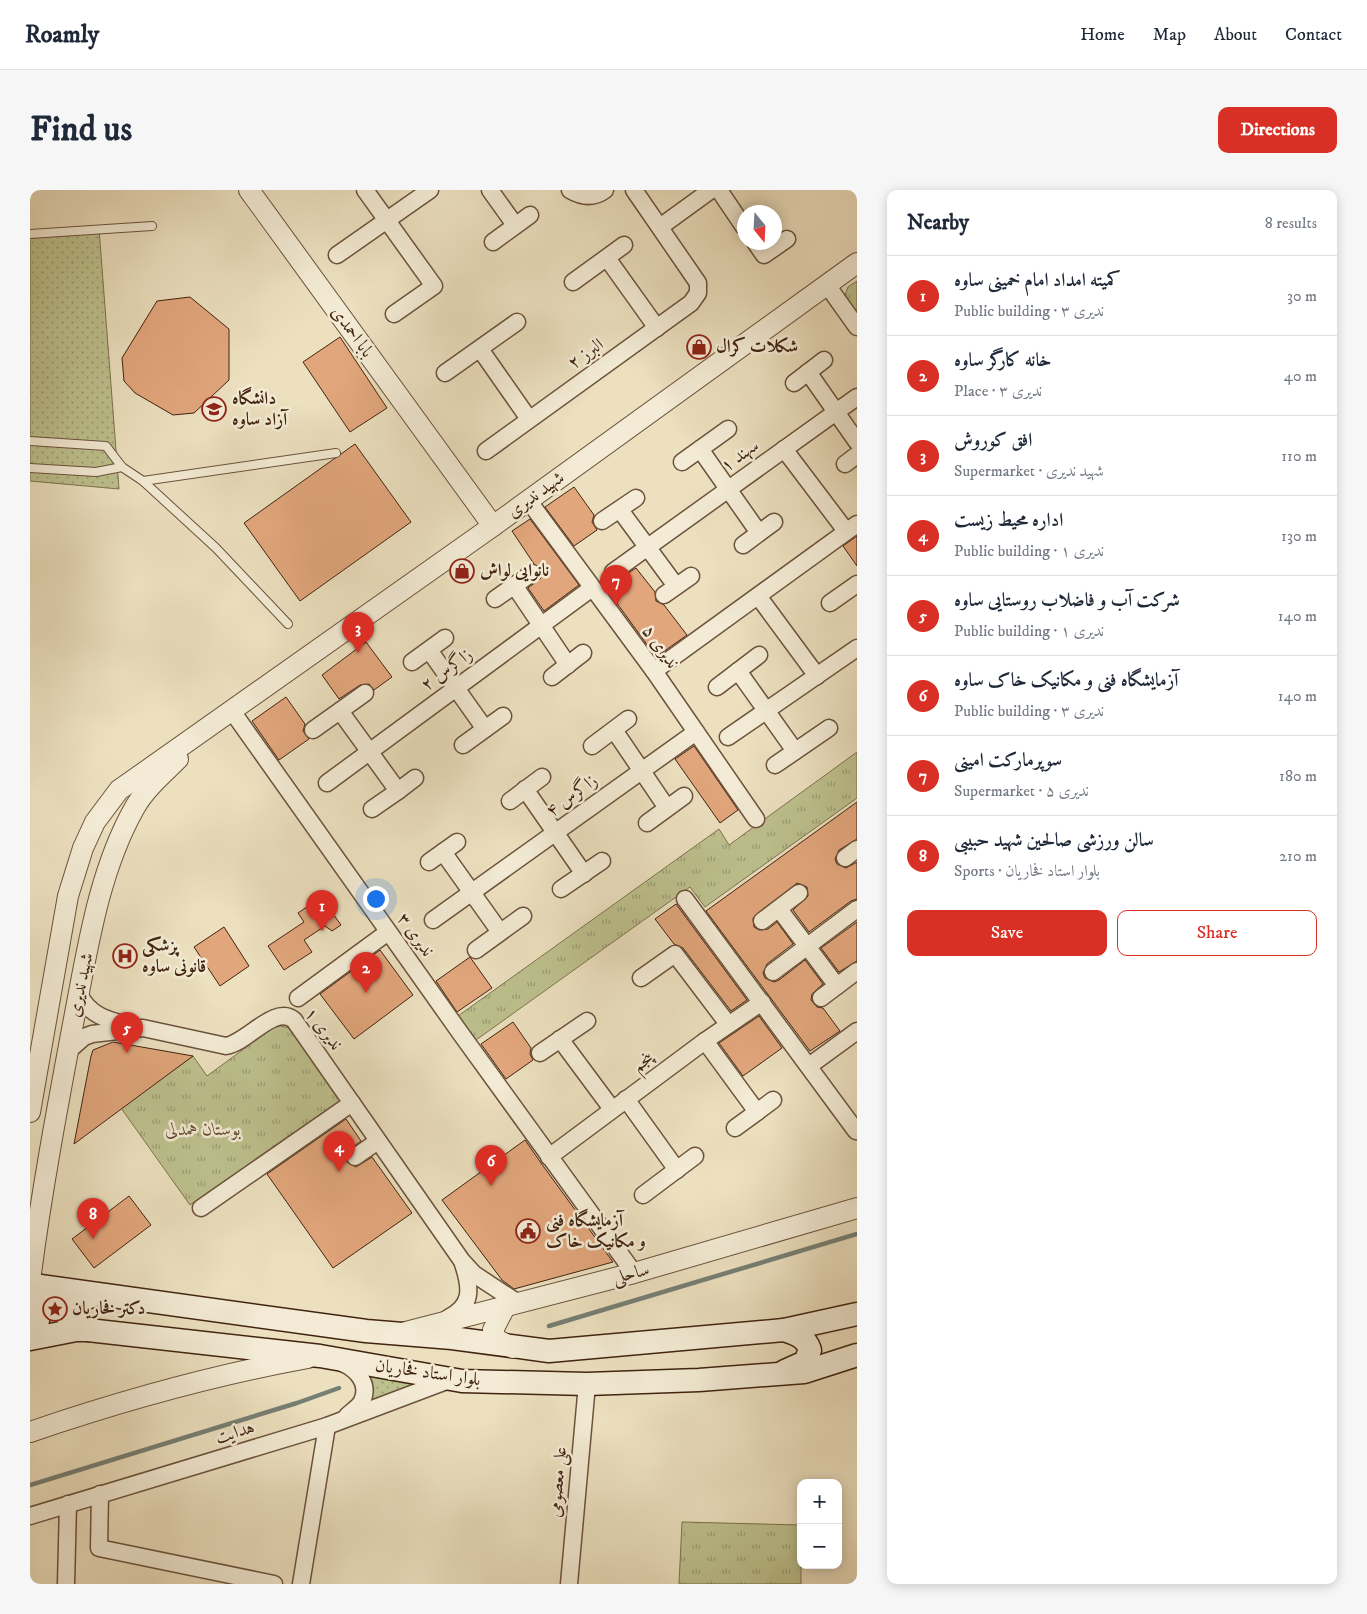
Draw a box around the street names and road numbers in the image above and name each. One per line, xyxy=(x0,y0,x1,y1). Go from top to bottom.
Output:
street label: بابا احمدی xyxy=(326,302,378,362)
street label: البرز ۲ xyxy=(564,334,608,374)
street label: سهند ۱ xyxy=(717,435,763,477)
street label: شهید ندیری xyxy=(503,467,569,523)
street label: ندیری ۵ xyxy=(637,621,683,673)
street label: زاگرس ۲ xyxy=(416,642,477,696)
street label: زاگرس ۴ xyxy=(541,768,602,822)
street label: ندیری ۳ xyxy=(392,909,438,961)
street label: شهید ندیری xyxy=(63,951,99,1019)
street label: ندیری ۱ xyxy=(299,1003,347,1055)
street label: پنجم xyxy=(628,1046,662,1081)
street label: ساحلی xyxy=(610,1259,652,1290)
street label: بلوار استاد فخاریان xyxy=(374,1355,482,1391)
street label: هدایت xyxy=(213,1417,257,1449)
street label: علی معصومی xyxy=(544,1446,573,1518)

